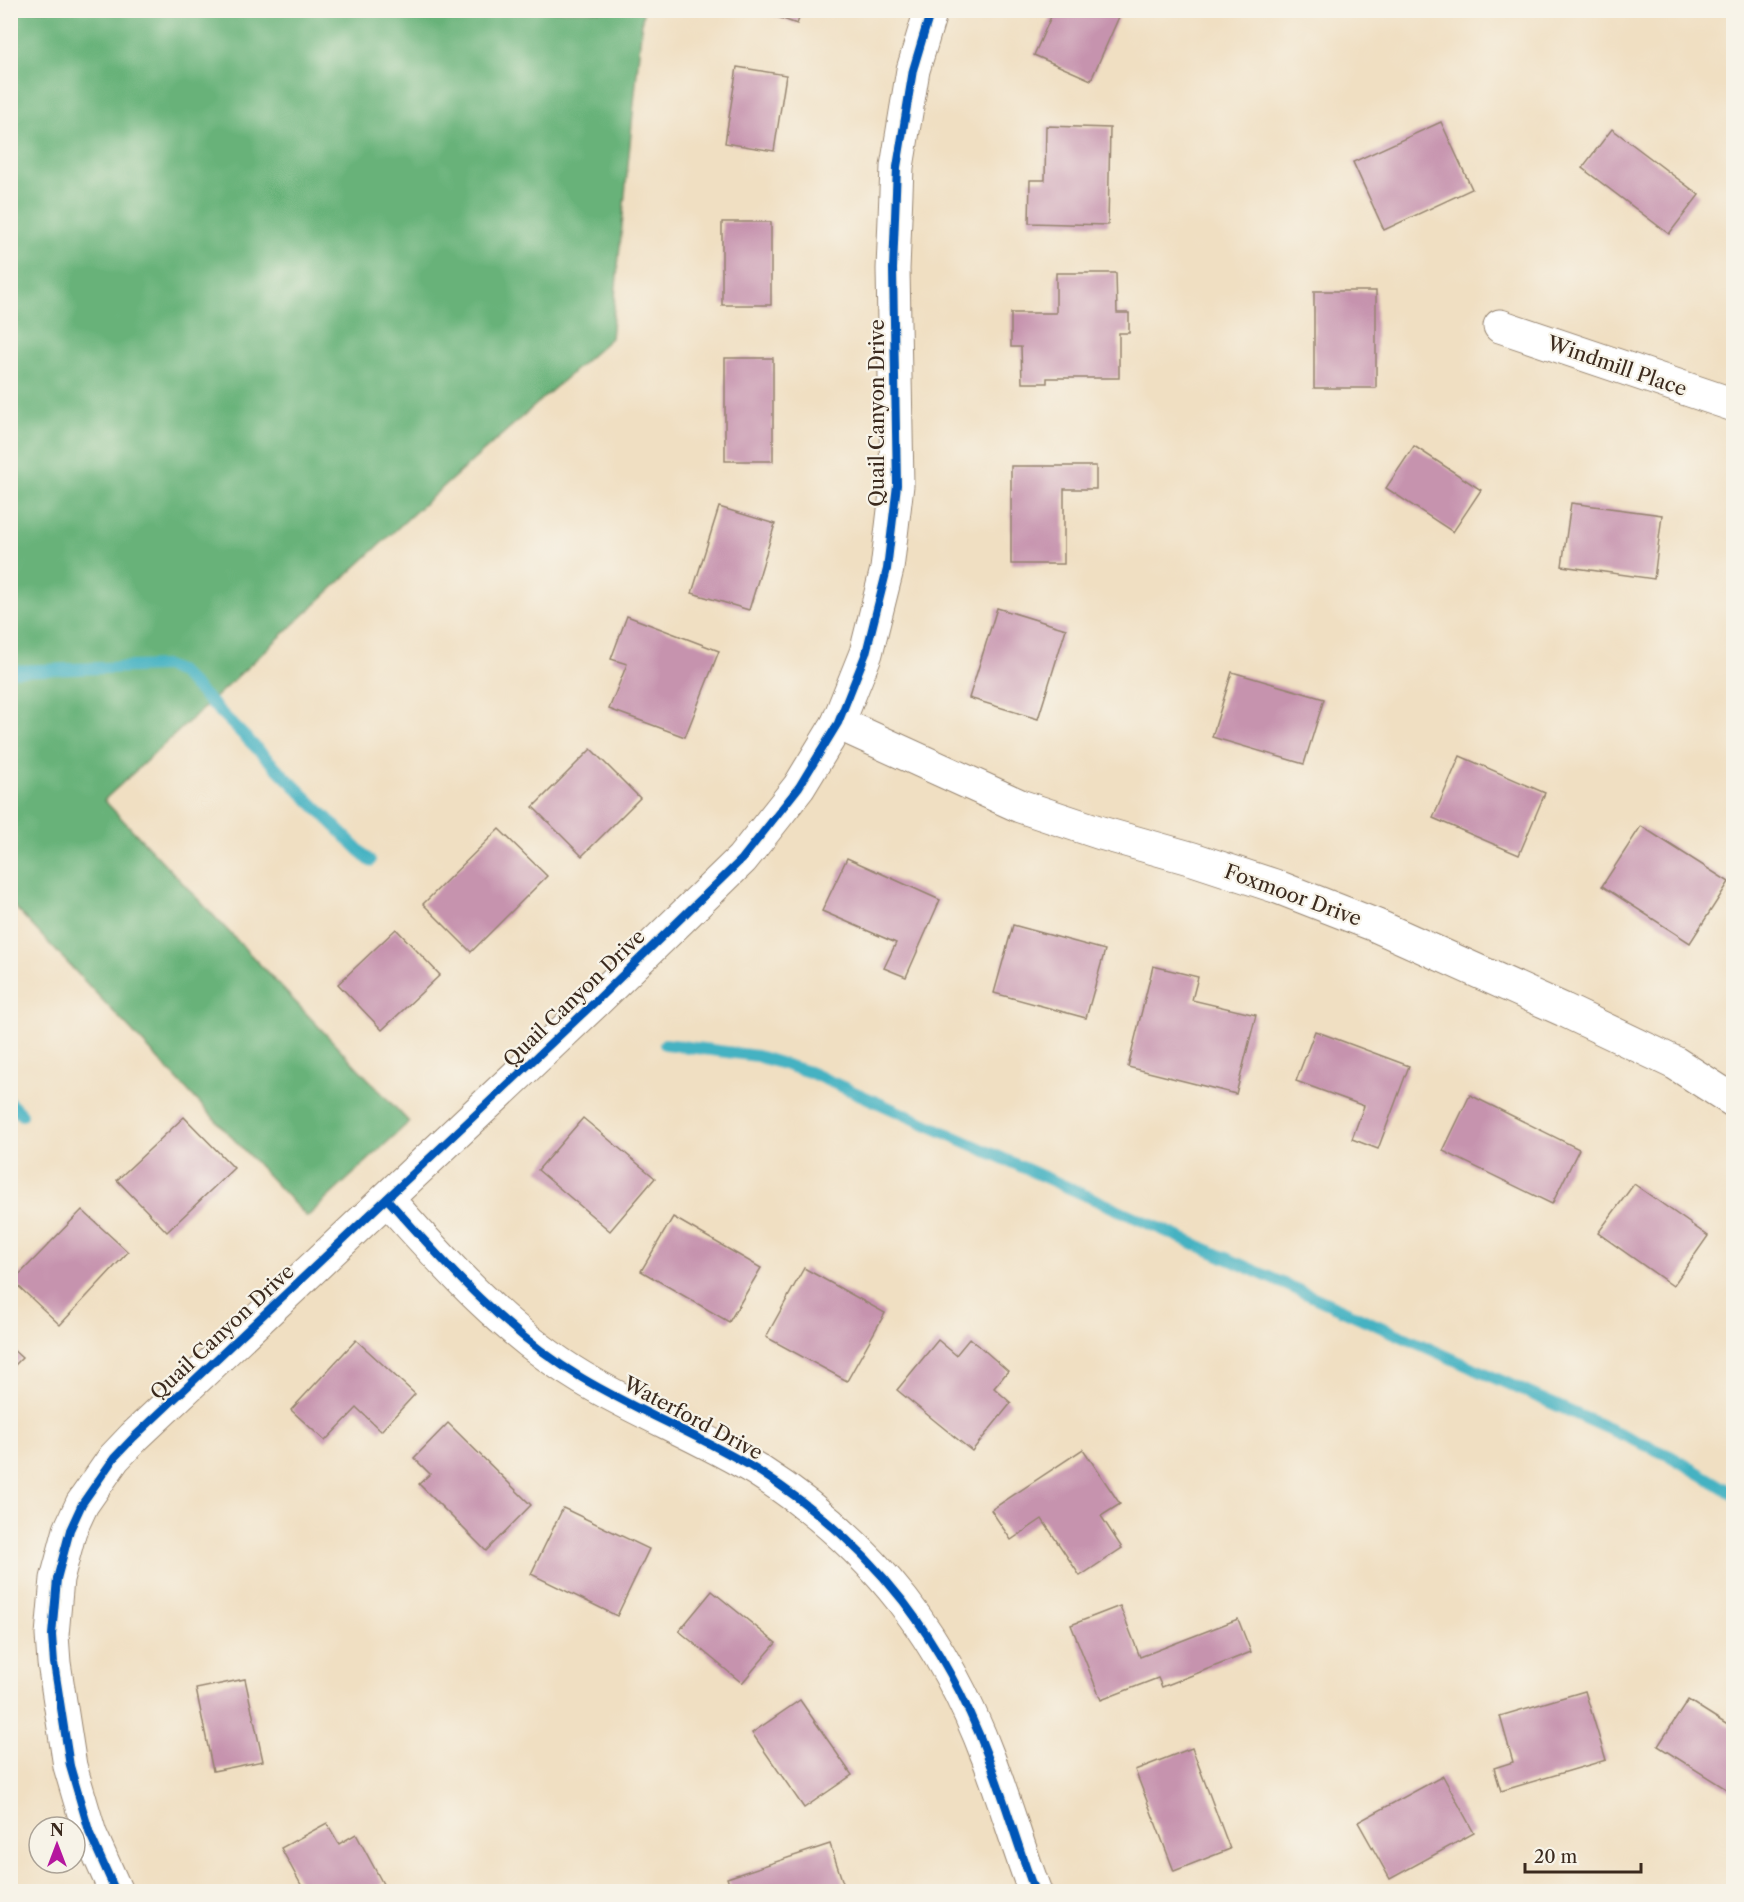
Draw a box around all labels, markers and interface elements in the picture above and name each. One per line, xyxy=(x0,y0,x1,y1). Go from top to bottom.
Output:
street label: Quail Canyon Drive xyxy=(865,319,889,507)
street label: Windmill Place xyxy=(1543,331,1690,401)
street label: Foxmoor Drive xyxy=(1221,859,1365,931)
street label: Quail Canyon Drive xyxy=(498,924,650,1072)
street label: Quail Canyon Drive xyxy=(145,1259,299,1405)
street label: Waterford Drive xyxy=(618,1371,767,1465)
north arrow xyxy=(27,1815,87,1875)
text: N xyxy=(50,1820,64,1840)
scale bar xyxy=(1525,1836,1640,1874)
text: 20 m xyxy=(1534,1846,1578,1868)

